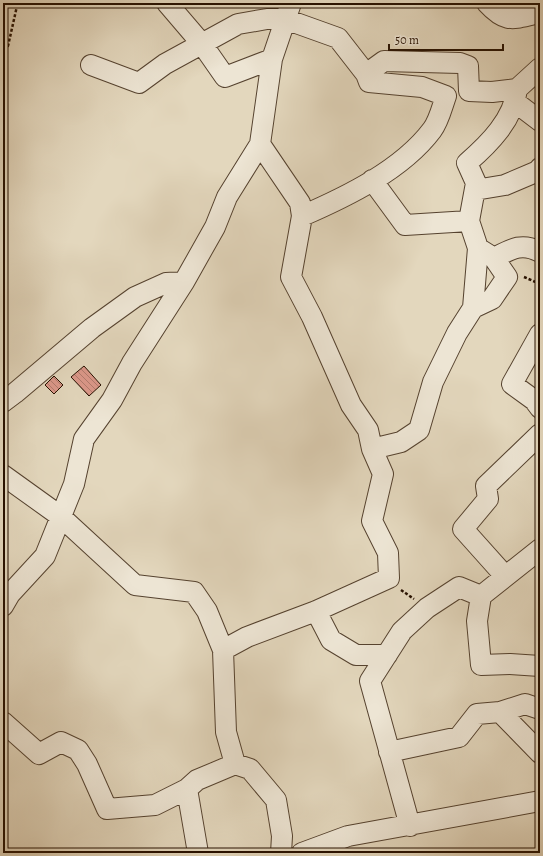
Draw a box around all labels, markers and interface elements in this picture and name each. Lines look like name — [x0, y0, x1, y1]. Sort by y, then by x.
scale bar — [389, 26, 503, 52]
text: 50 m — [395, 32, 419, 48]

